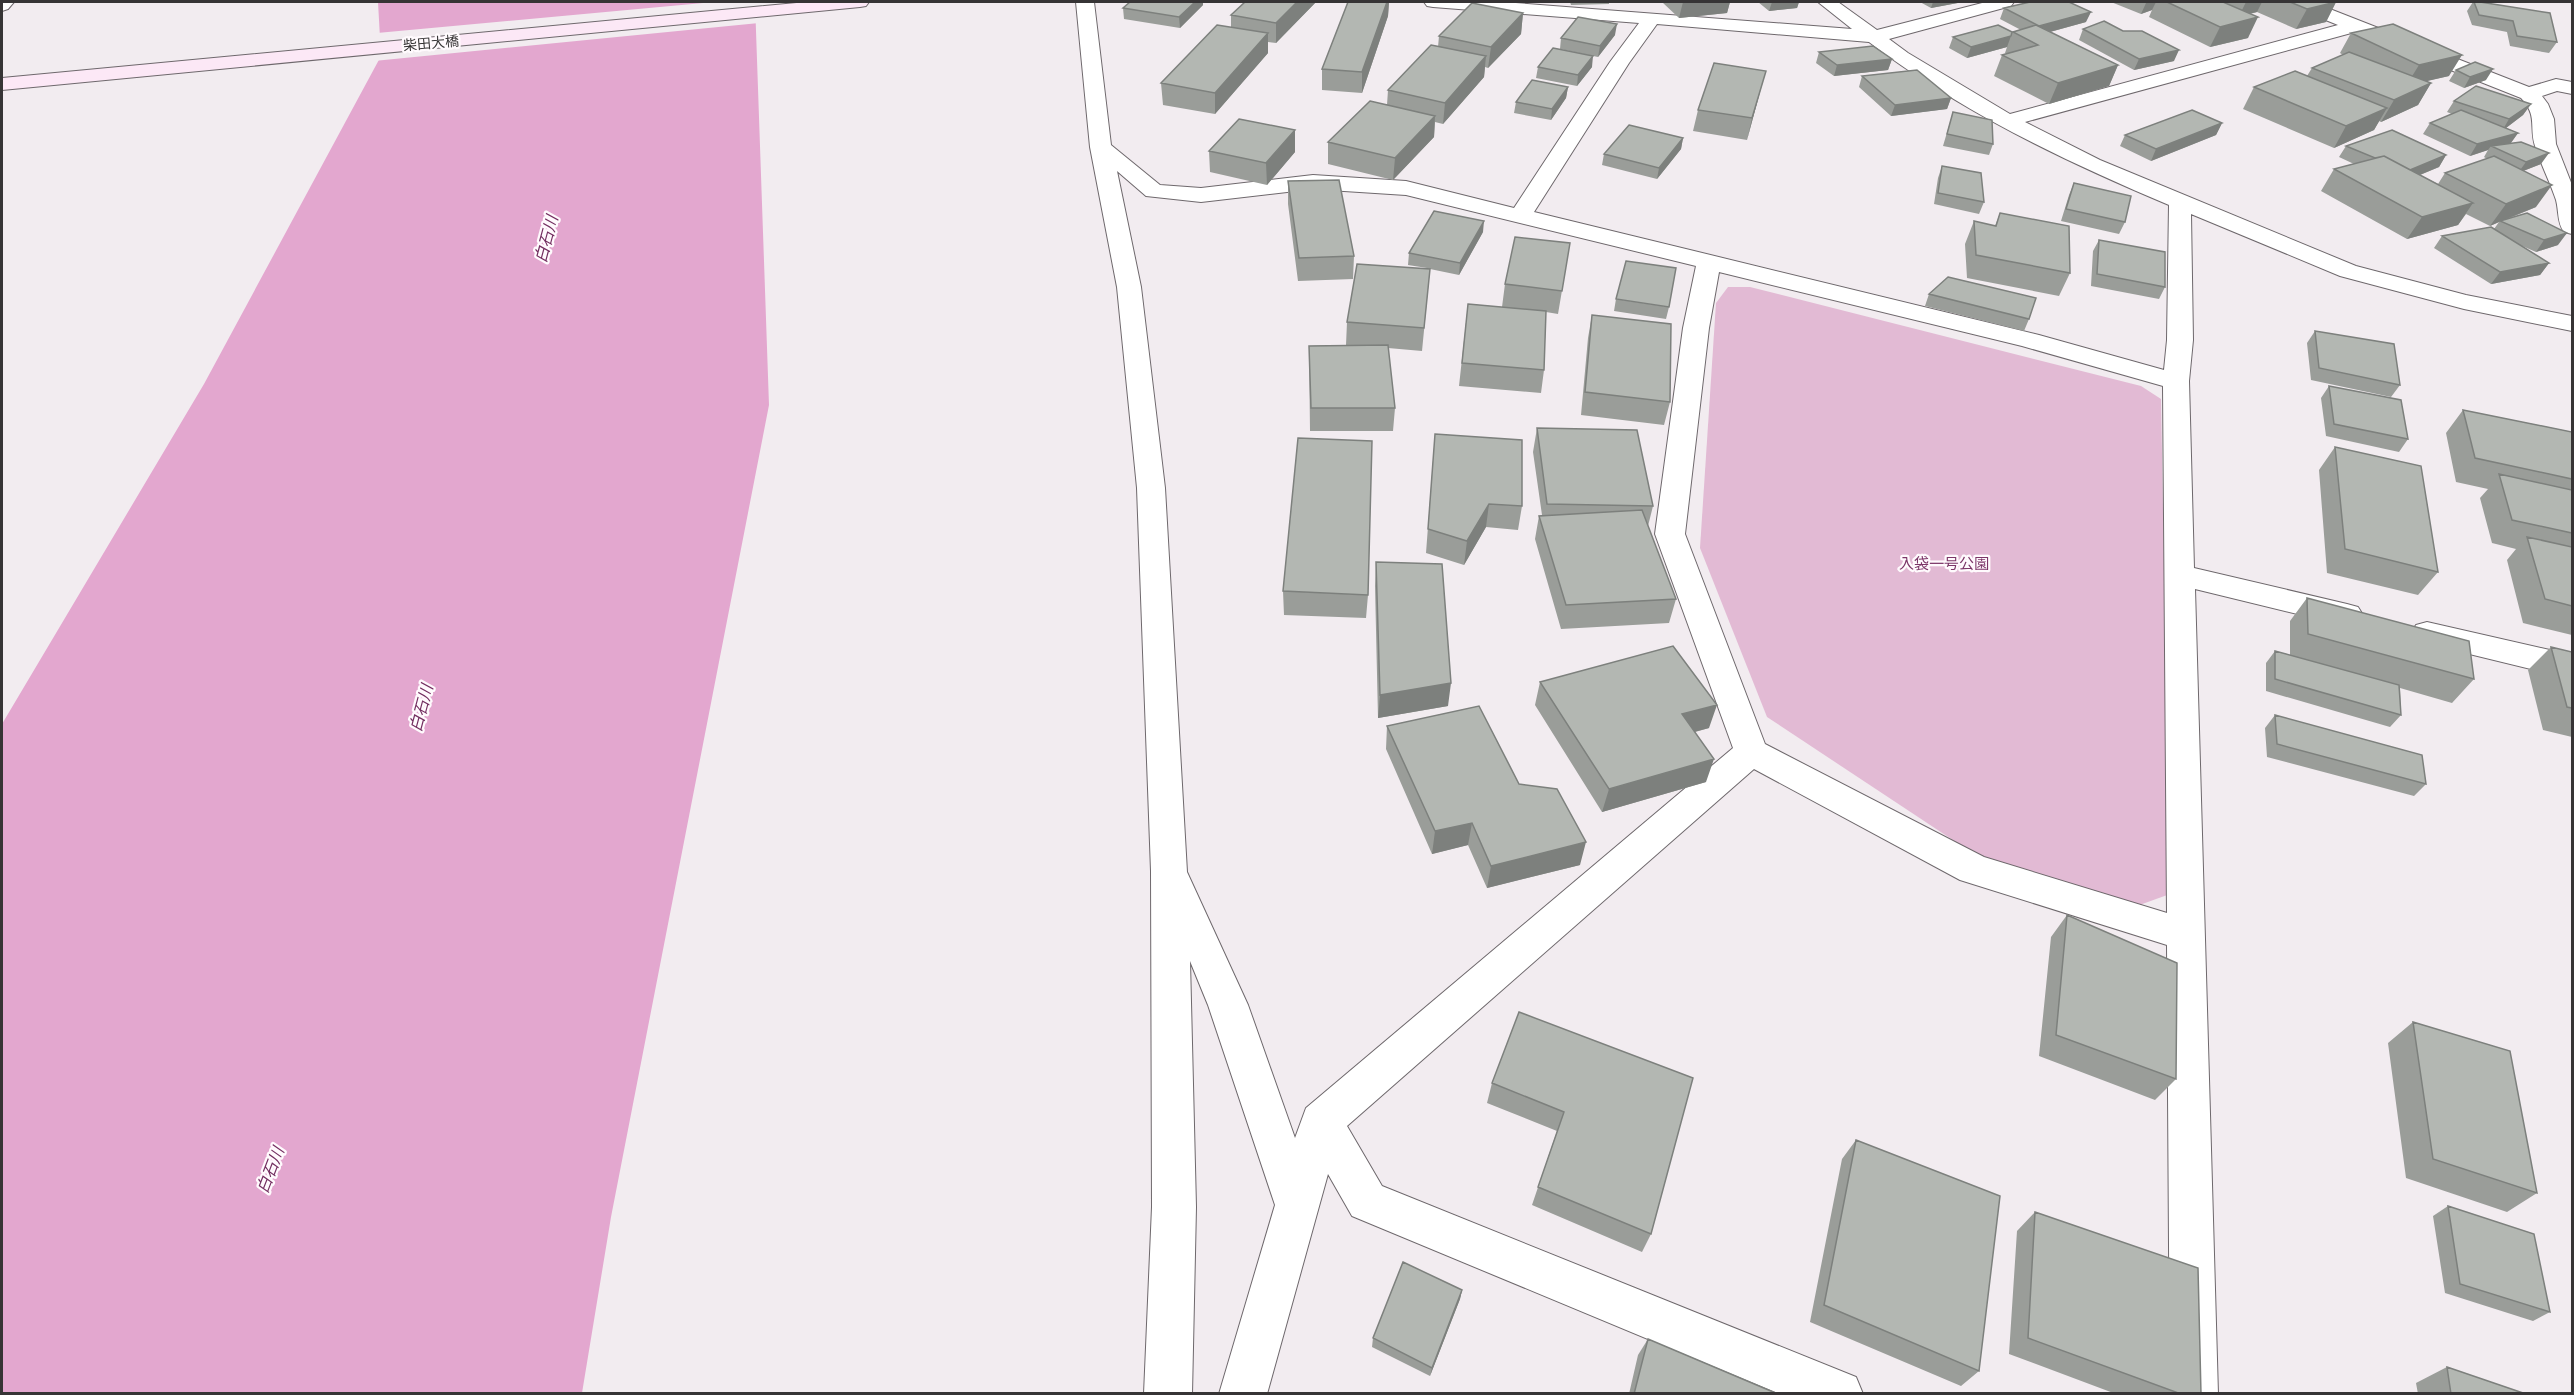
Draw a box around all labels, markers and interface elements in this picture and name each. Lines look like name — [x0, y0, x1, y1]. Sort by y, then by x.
street label: 柴田大橋 — [402, 32, 460, 55]
water label: 白石川 — [530, 211, 564, 265]
park label: 入袋一号公園 — [1899, 554, 1989, 574]
water label: 白石川 — [405, 680, 439, 734]
water label: 白石川 — [252, 1142, 291, 1197]

